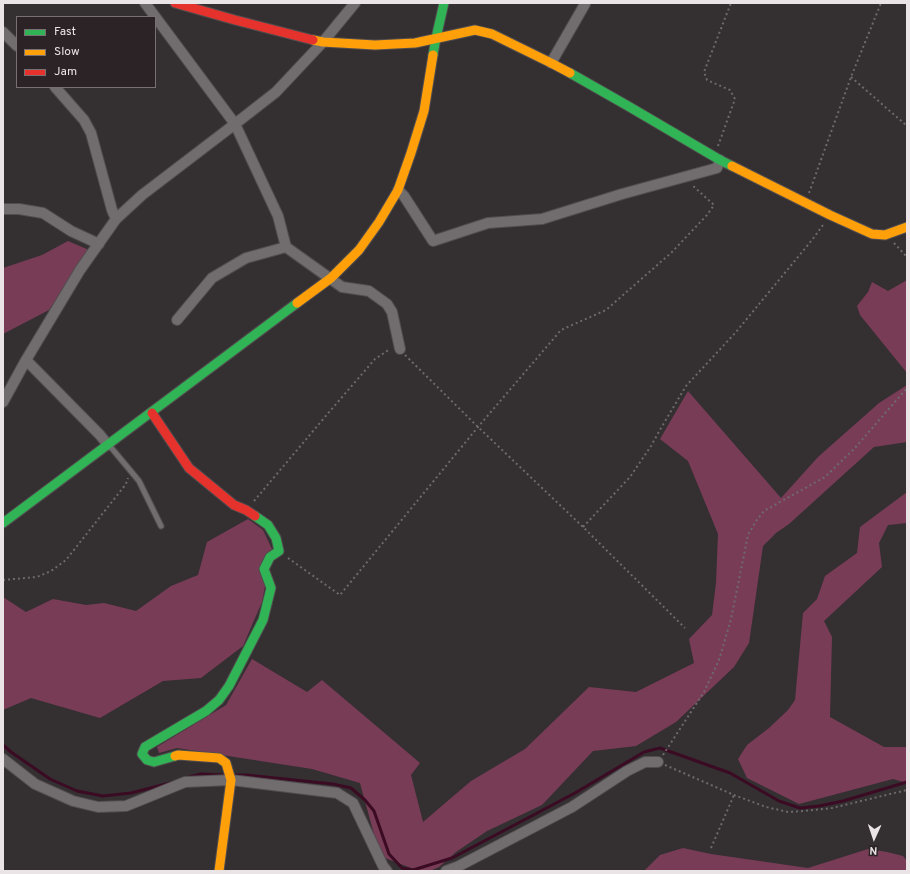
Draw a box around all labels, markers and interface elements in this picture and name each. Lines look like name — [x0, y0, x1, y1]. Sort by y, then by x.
legend — [16, 16, 156, 88]
text: Fast — [54, 24, 76, 40]
text: Slow — [54, 44, 80, 60]
text: Jam — [54, 64, 77, 80]
north arrow — [854, 818, 894, 858]
text: N — [869, 843, 878, 857]

